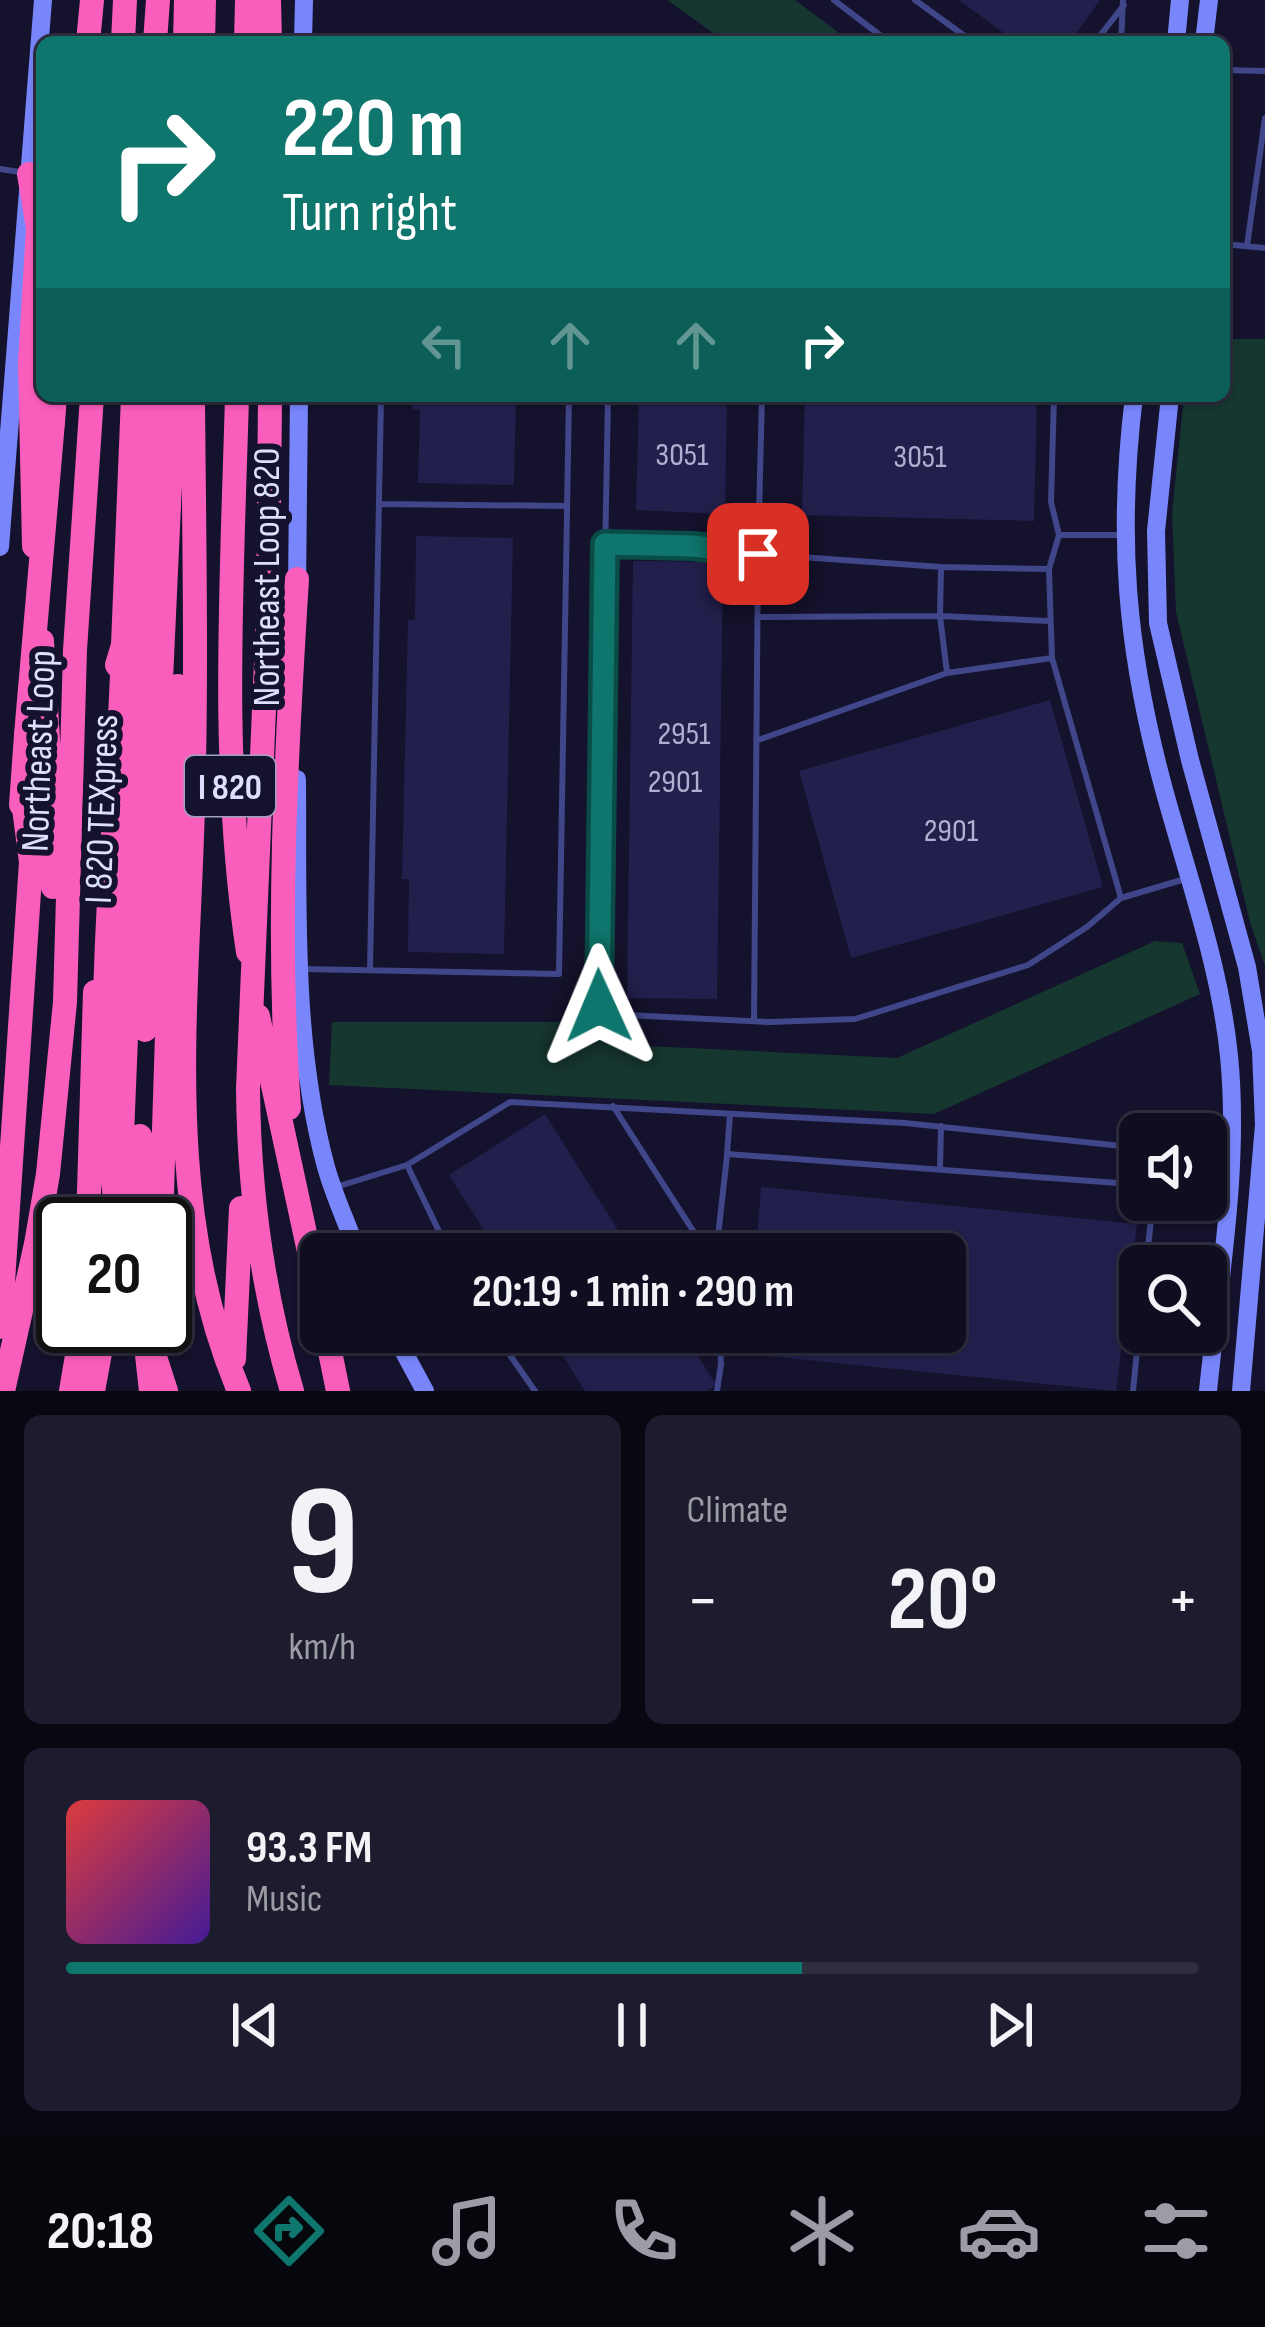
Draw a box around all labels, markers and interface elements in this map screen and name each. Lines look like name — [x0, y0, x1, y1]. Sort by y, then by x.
text: 220 m — [282, 79, 464, 180]
icon: right — [84, 84, 240, 240]
text: Turn right — [282, 181, 457, 246]
icon: left — [411, 312, 477, 378]
icon: ahead — [537, 312, 603, 378]
icon: ahead — [663, 312, 729, 378]
icon: right — [789, 312, 855, 378]
house number: 3051 — [655, 435, 709, 475]
house number: 3051 — [893, 437, 947, 477]
street label: Northeast Loop 820 — [244, 448, 291, 706]
pin — [707, 503, 809, 605]
icon: arrive — [725, 521, 791, 587]
street label: Northeast Loop — [12, 650, 67, 853]
street label: I 820 TEXpress — [76, 713, 129, 905]
house number: 2951 — [658, 714, 711, 754]
road number: I 820 — [185, 756, 275, 816]
house number: 2901 — [648, 762, 703, 802]
house number: 2901 — [924, 811, 979, 851]
position arrow — [536, 943, 662, 1069]
map controls — [1119, 1113, 1227, 1353]
button: sound — [1119, 1113, 1227, 1221]
speed limit sign: 20 — [36, 1197, 192, 1353]
button: search — [1119, 1245, 1227, 1353]
text: 20:19 · 1 min · 290 m — [472, 1265, 794, 1320]
text: 9 — [285, 1452, 359, 1639]
text: Climate — [687, 1487, 788, 1534]
text: 20° — [888, 1547, 998, 1655]
text: − — [687, 1562, 719, 1641]
text: + — [1167, 1562, 1199, 1641]
text: km/h — [289, 1624, 356, 1671]
text: 93.3 FM — [246, 1821, 372, 1876]
text: Music — [246, 1876, 322, 1923]
icon: previous — [222, 1992, 288, 2058]
icon: pause — [599, 1992, 665, 2058]
icon: next — [977, 1992, 1043, 2058]
icon: directions — [247, 2189, 331, 2273]
icon: music — [425, 2189, 509, 2273]
icon: phone — [602, 2189, 686, 2273]
icon: climate — [780, 2189, 864, 2273]
icon: car — [957, 2189, 1041, 2273]
icon: filters — [1134, 2189, 1218, 2273]
text: 20:18 — [47, 2199, 154, 2264]

